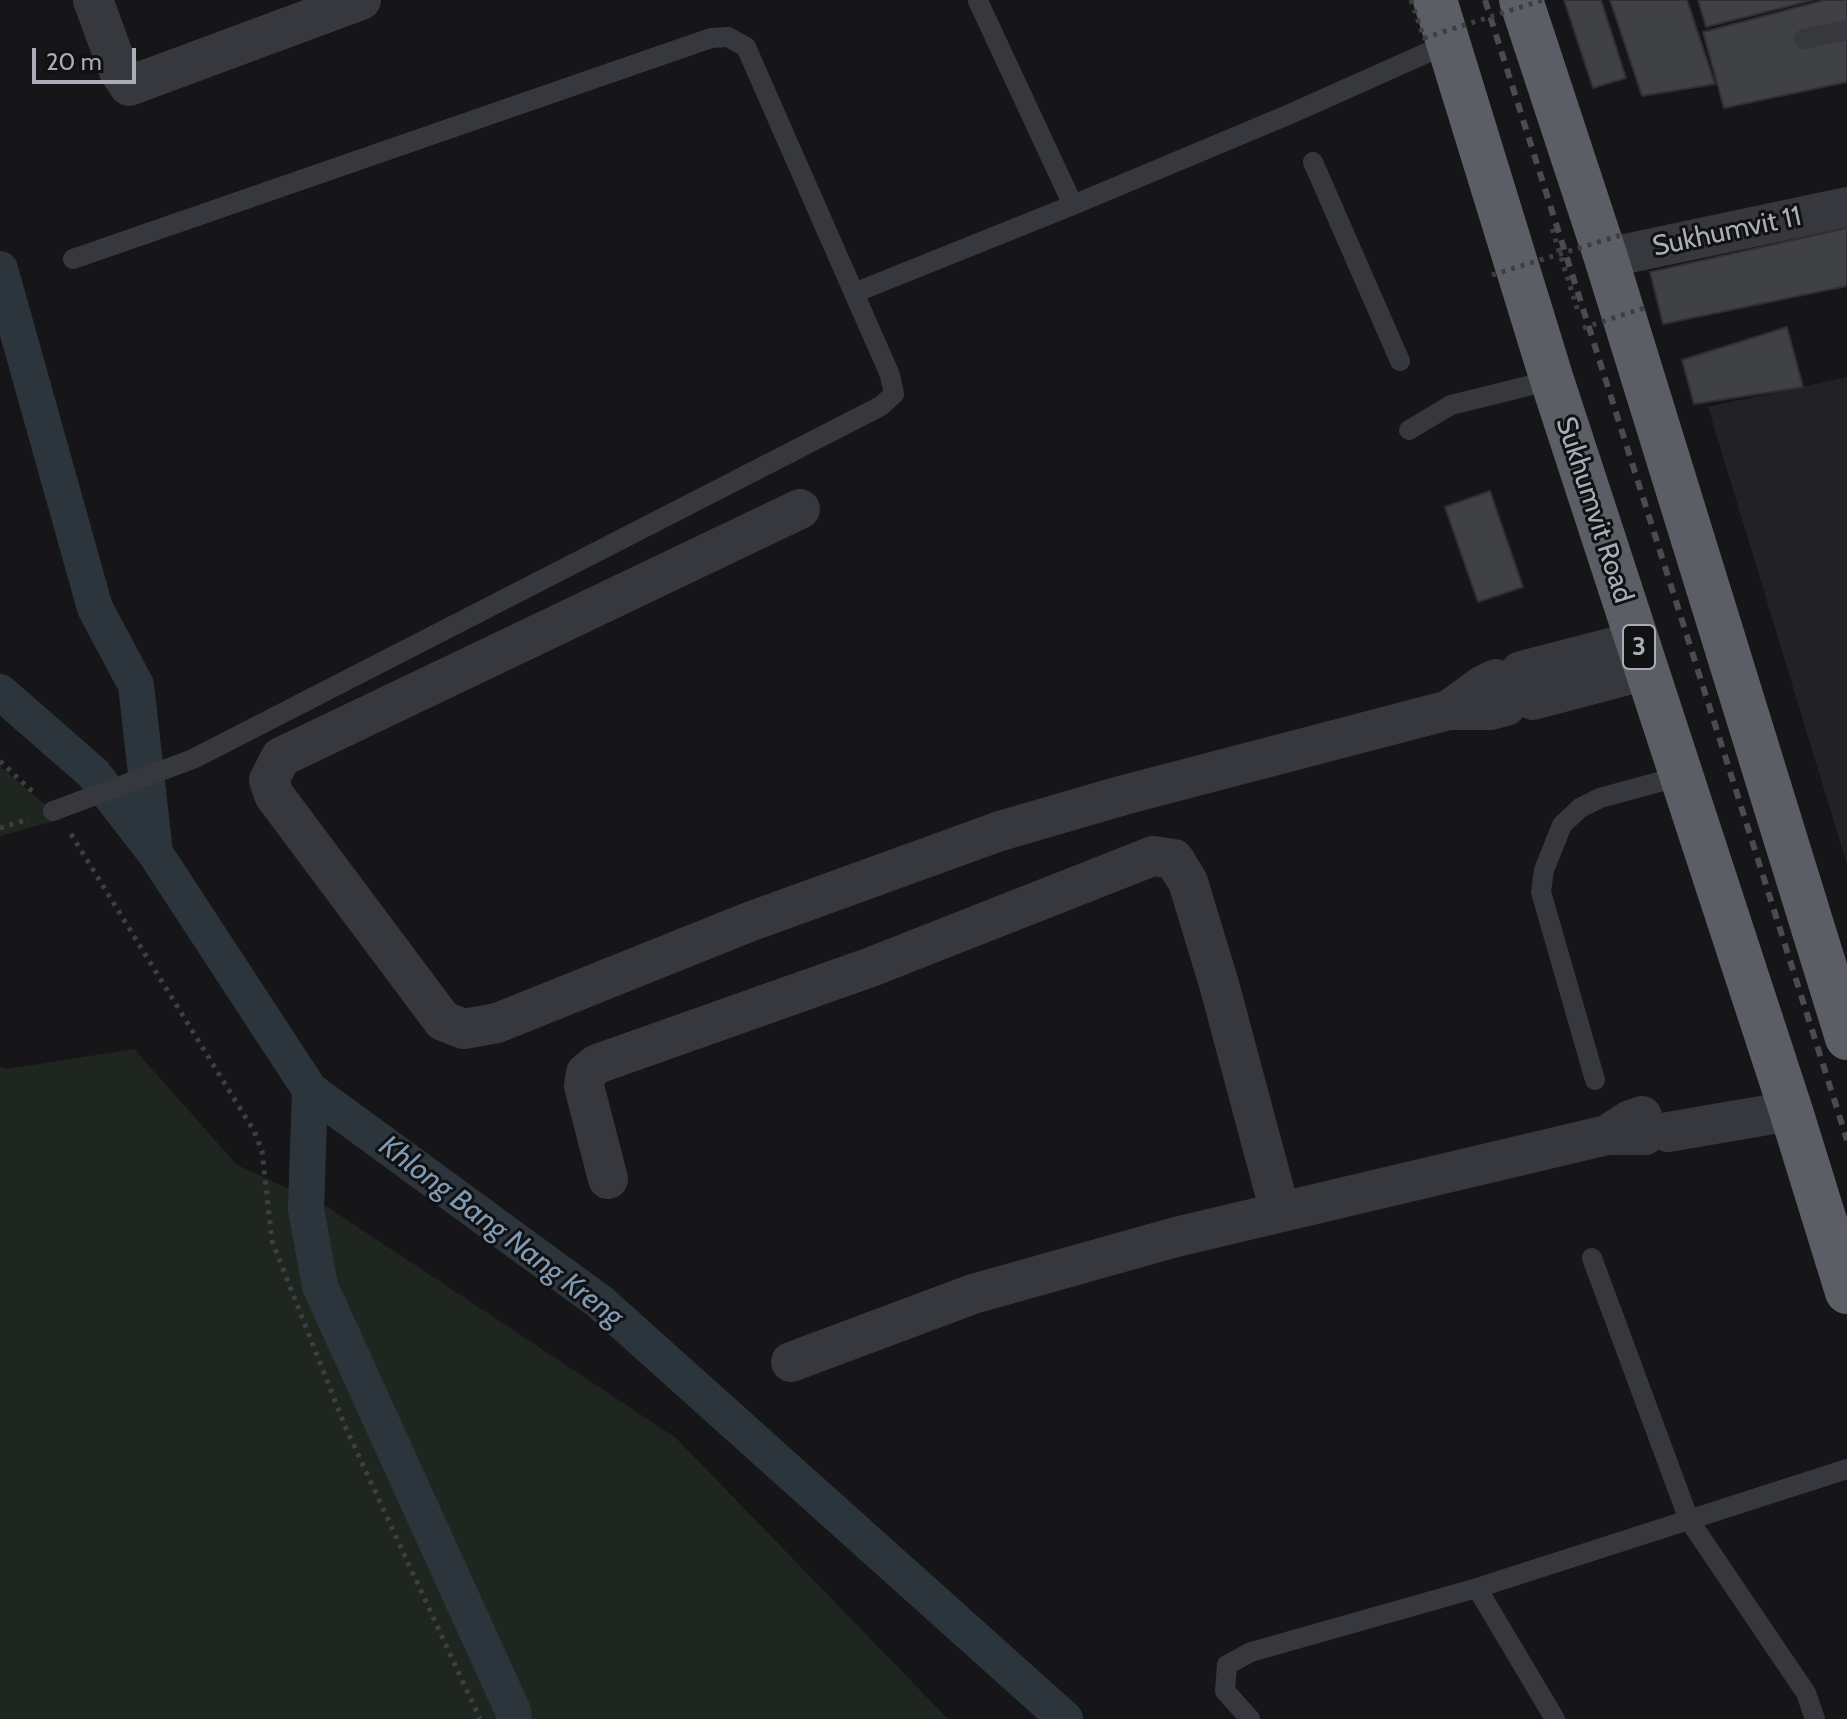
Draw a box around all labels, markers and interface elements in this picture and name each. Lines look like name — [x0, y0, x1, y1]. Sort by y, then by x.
scale bar — [36, 32, 140, 82]
text: 20 m — [46, 47, 102, 76]
street label: Sukhumvit 11 — [1650, 200, 1804, 264]
street label: Sukhumvit Road — [1548, 413, 1640, 607]
road number: 3 — [1623, 625, 1655, 669]
water label: Khlong Bang Nang Kreng — [372, 1128, 630, 1336]

